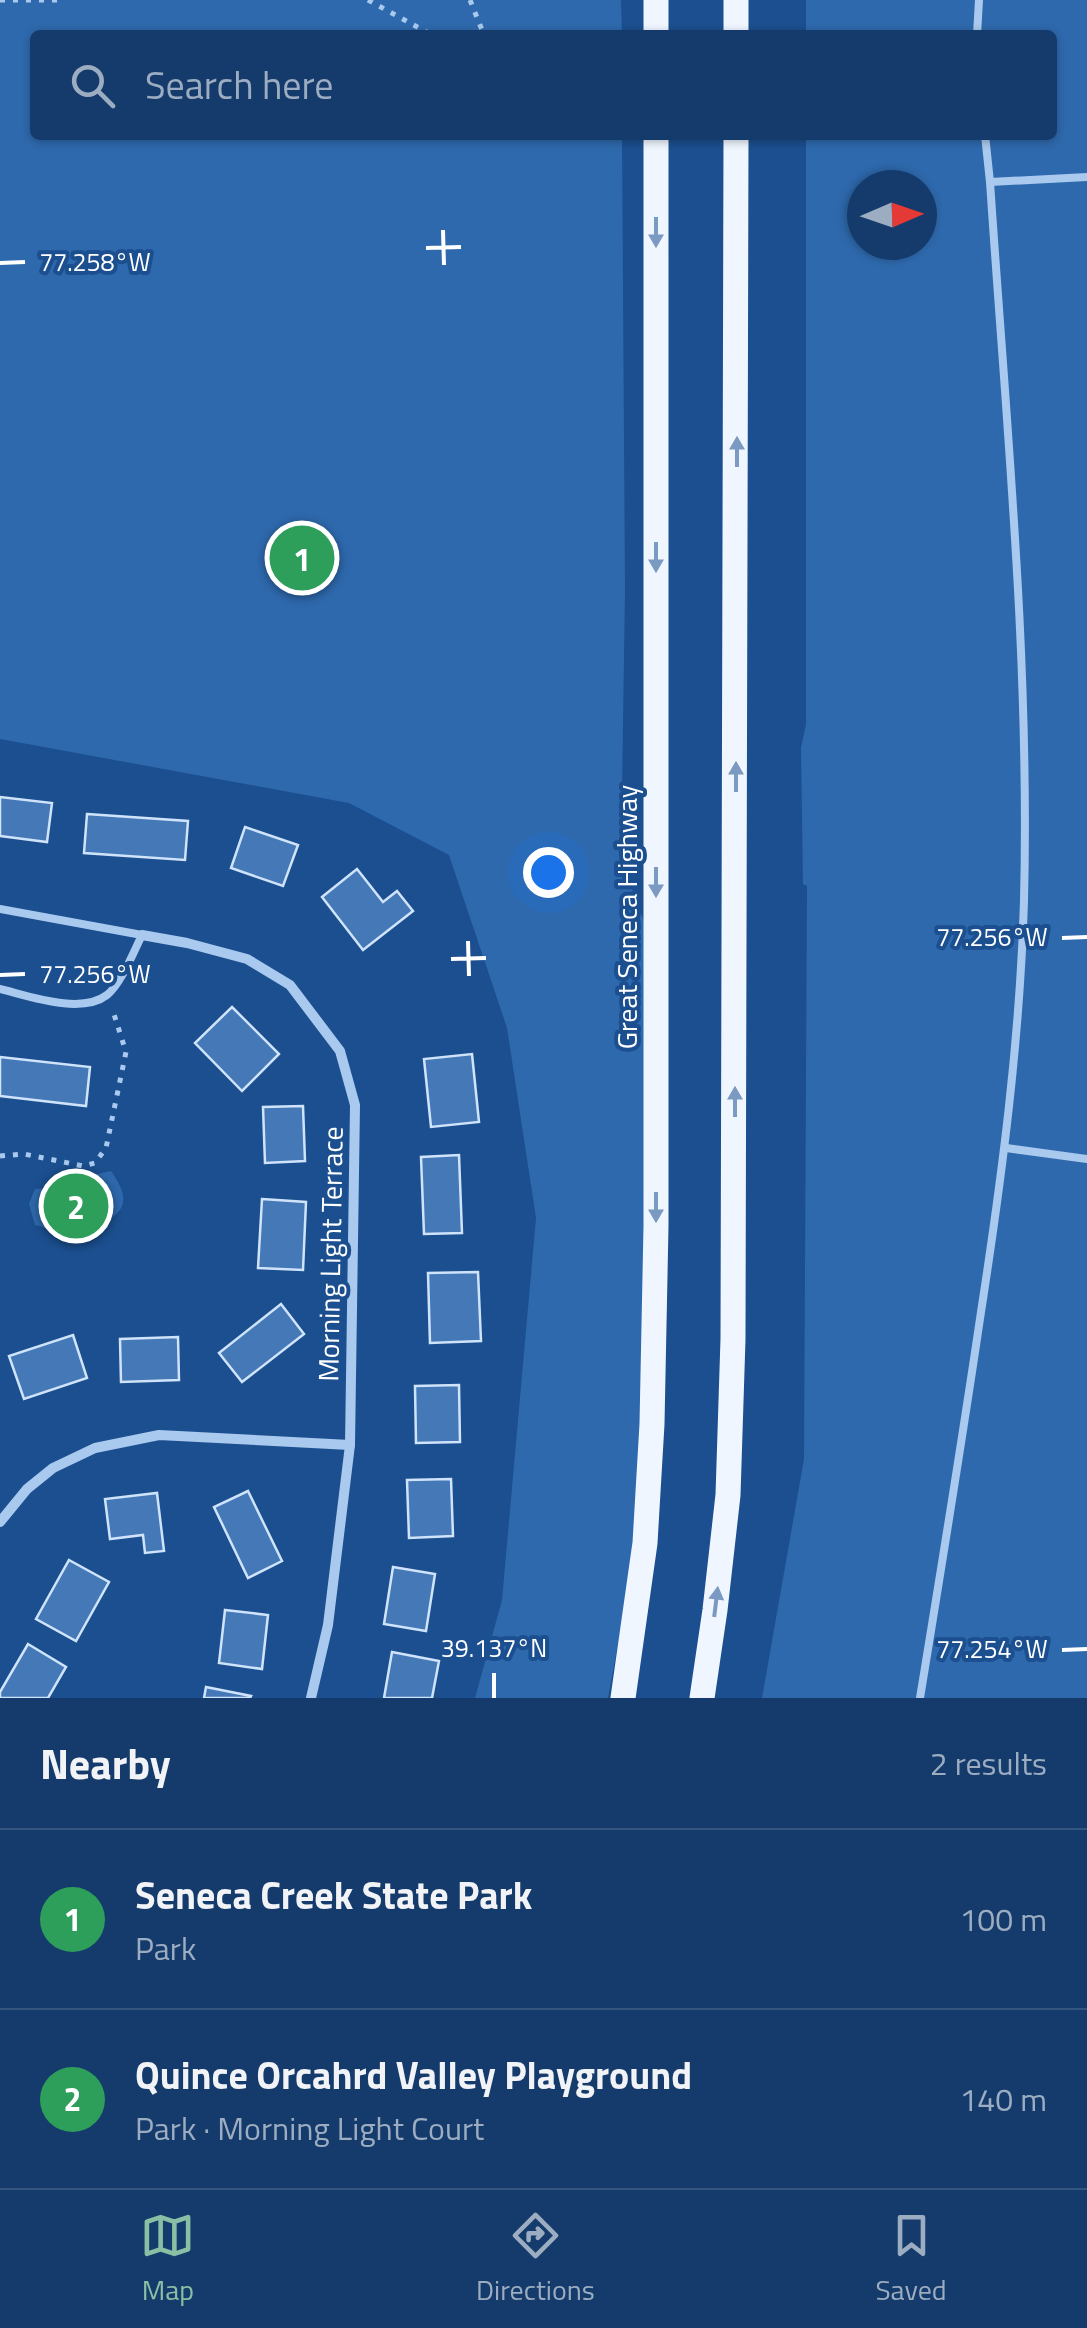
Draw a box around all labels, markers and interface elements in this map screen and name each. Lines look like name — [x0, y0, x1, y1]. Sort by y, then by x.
search box — [30, 30, 1057, 140]
text: Search here — [145, 56, 333, 114]
icon: search — [65, 58, 120, 113]
north arrow — [847, 170, 937, 260]
one-way arrow — [648, 217, 664, 249]
text: 77.258°W — [39, 243, 151, 281]
one-way arrow — [729, 436, 745, 468]
pin: 1 — [270, 520, 334, 596]
one-way arrow — [648, 542, 664, 574]
one-way arrow — [728, 761, 744, 793]
street label: Great Seneca Highway — [605, 785, 648, 1049]
your location — [523, 847, 574, 898]
one-way arrow — [648, 867, 664, 899]
text: 77.256°W — [936, 918, 1048, 956]
text: 77.256°W — [39, 955, 151, 993]
one-way arrow — [727, 1086, 743, 1118]
street label: Morning Light Terrace — [306, 1126, 354, 1382]
pin: 2 — [44, 1168, 108, 1244]
one-way arrow — [648, 1192, 664, 1224]
one-way arrow — [708, 1585, 724, 1617]
text: 39.137°N — [441, 1629, 547, 1667]
text: 77.254°W — [936, 1630, 1048, 1668]
text: Nearby — [40, 1731, 171, 1795]
text: 2 results — [930, 1739, 1047, 1787]
text: Seneca Creek State Park — [135, 1866, 532, 1924]
text: 1 — [64, 1895, 81, 1943]
text: 100 m — [959, 1895, 1047, 1943]
text: Park — [135, 1924, 196, 1972]
text: Quince Orcahrd Valley Playground — [135, 2046, 692, 2104]
text: 2 — [64, 2075, 81, 2123]
text: 140 m — [959, 2075, 1047, 2123]
text: Park · Morning Light Court — [135, 2104, 484, 2152]
tab: Map — [140, 2208, 195, 2311]
tab: Directions — [476, 2208, 595, 2311]
tab: Saved — [875, 2208, 947, 2311]

